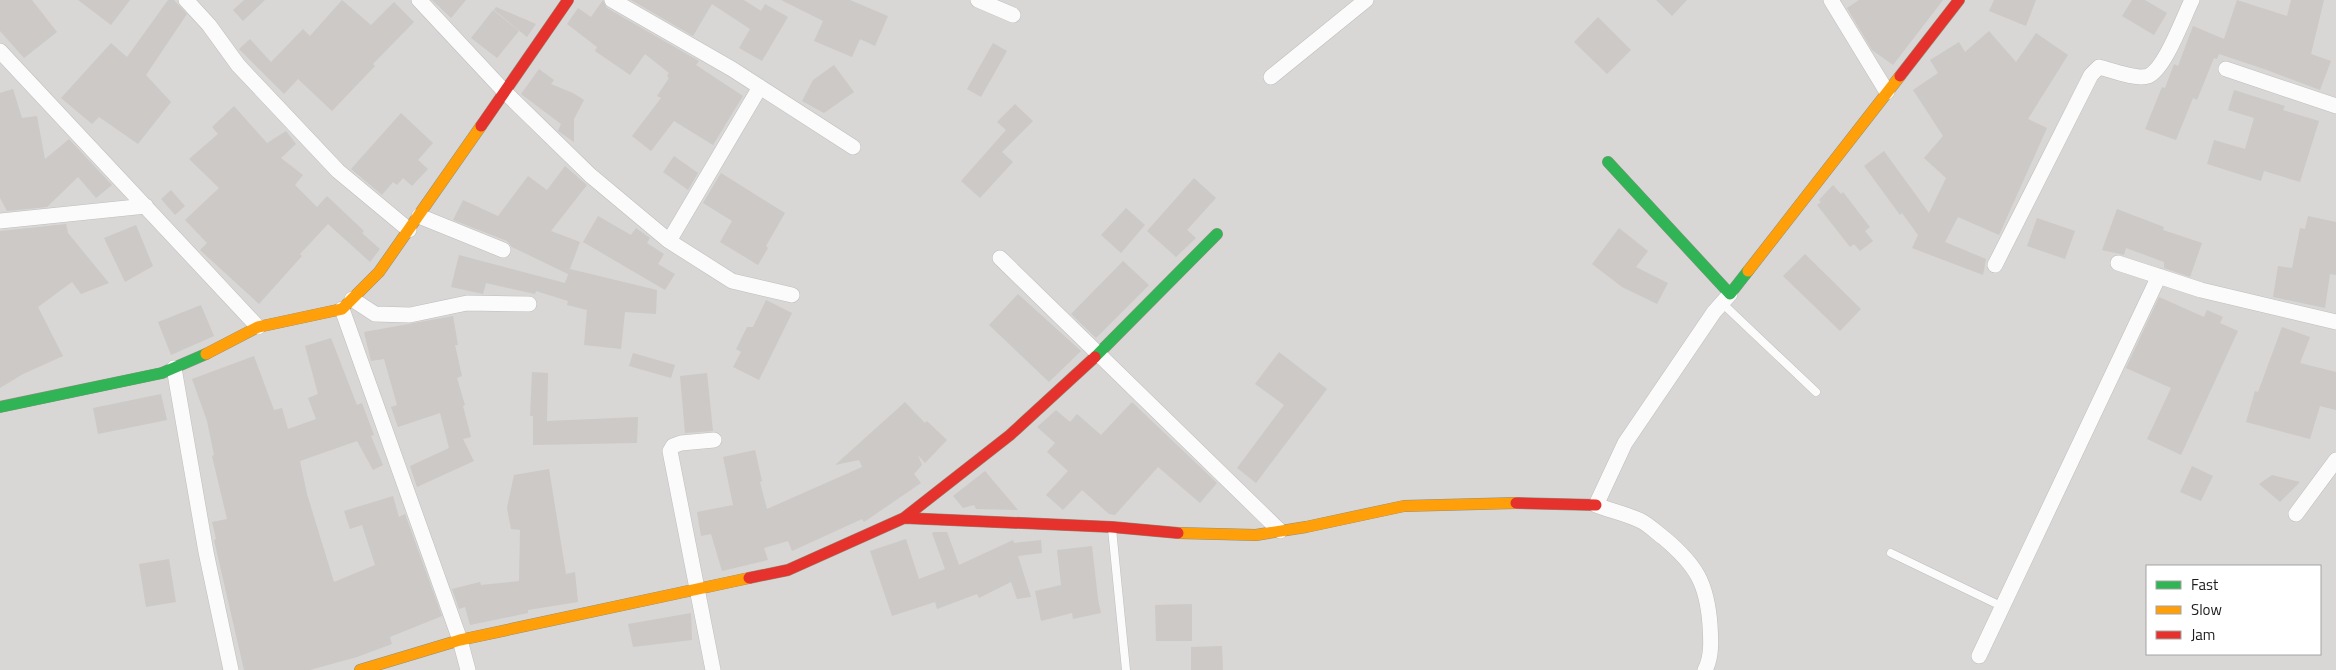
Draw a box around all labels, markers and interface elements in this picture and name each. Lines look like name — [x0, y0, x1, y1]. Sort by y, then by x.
legend — [2146, 565, 2321, 655]
text: Fast — [2191, 573, 2219, 596]
text: Slow — [2191, 598, 2222, 621]
text: Jam — [2191, 623, 2215, 646]

